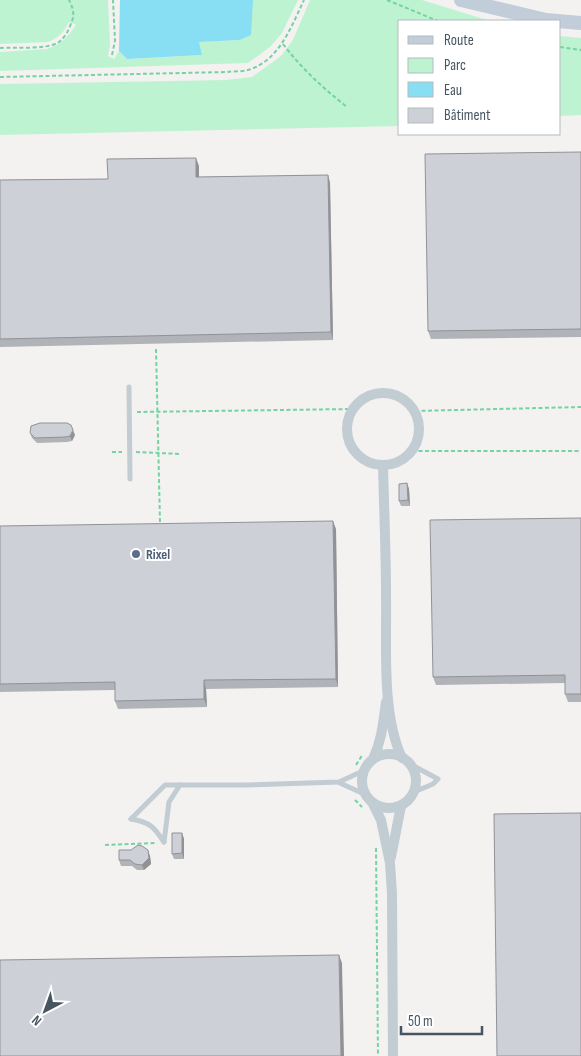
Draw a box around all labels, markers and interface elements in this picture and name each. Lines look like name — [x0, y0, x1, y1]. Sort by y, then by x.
legend — [398, 20, 561, 135]
text: Route — [444, 31, 474, 50]
text: Parc — [444, 56, 466, 75]
text: Eau — [444, 81, 462, 100]
text: Bâtiment — [444, 106, 491, 125]
place label: Rixel — [146, 546, 170, 563]
marker: Rixel — [130, 548, 142, 560]
north arrow — [20, 986, 70, 1036]
scale bar — [401, 1004, 482, 1036]
text: N — [28, 1012, 45, 1029]
text: 50 m — [408, 1012, 433, 1031]

